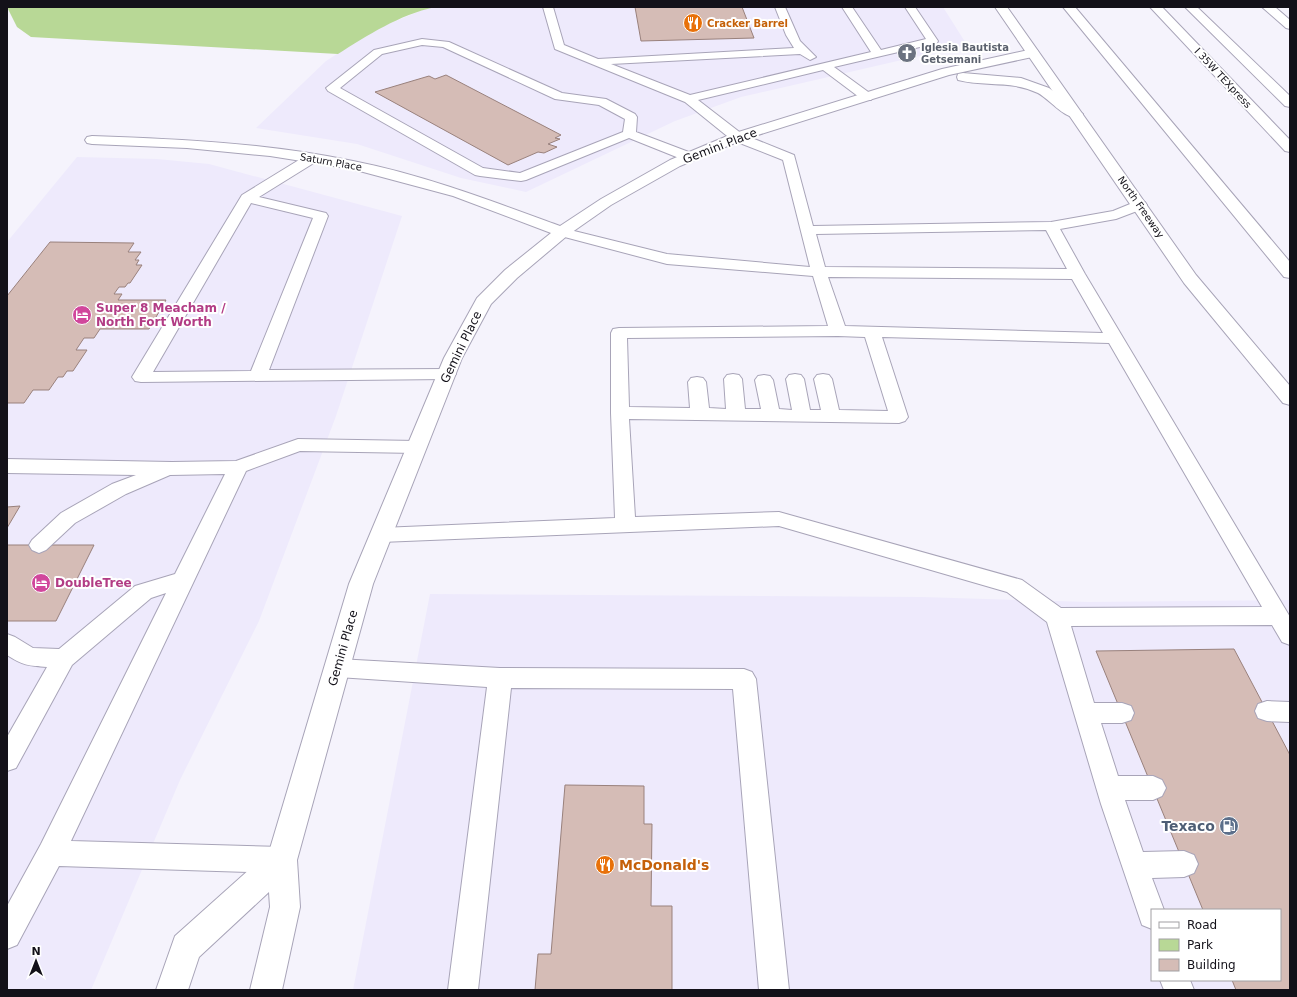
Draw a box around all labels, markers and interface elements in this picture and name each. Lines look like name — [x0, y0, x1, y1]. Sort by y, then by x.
restaurant icon: Cracker Barrel — [682, 12, 704, 34]
place label: Cracker Barrel — [707, 18, 788, 29]
church icon: Iglesia Bautista Getsemani — [896, 42, 918, 64]
place label: Iglesia Bautista Getsemani — [921, 42, 1009, 65]
street label: I 35W TEXpress — [1192, 46, 1254, 110]
street label: Gemini Place — [681, 125, 759, 167]
street label: Saturn Place — [299, 151, 363, 173]
street label: North Freeway — [1116, 174, 1166, 240]
place label: Super 8 Meacham / North Fort Worth — [96, 301, 226, 329]
hotel icon: Super 8 Meacham / North Fort Worth — [71, 304, 93, 326]
street label: Gemini Place — [438, 309, 484, 385]
hotel icon: DoubleTree — [30, 572, 52, 594]
place label: DoubleTree — [55, 576, 132, 590]
street label: Gemini Place — [325, 608, 361, 688]
fuel station icon: Texaco — [1218, 815, 1240, 837]
place label: Texaco — [1161, 818, 1215, 834]
restaurant icon: McDonald's — [594, 854, 616, 876]
place label: McDonald's — [619, 857, 709, 873]
legend — [1151, 909, 1281, 981]
text: Road — [1187, 918, 1217, 932]
text: Park — [1187, 938, 1213, 952]
north arrow — [16, 941, 56, 981]
text: N — [31, 945, 41, 958]
text: Building — [1187, 958, 1236, 972]

